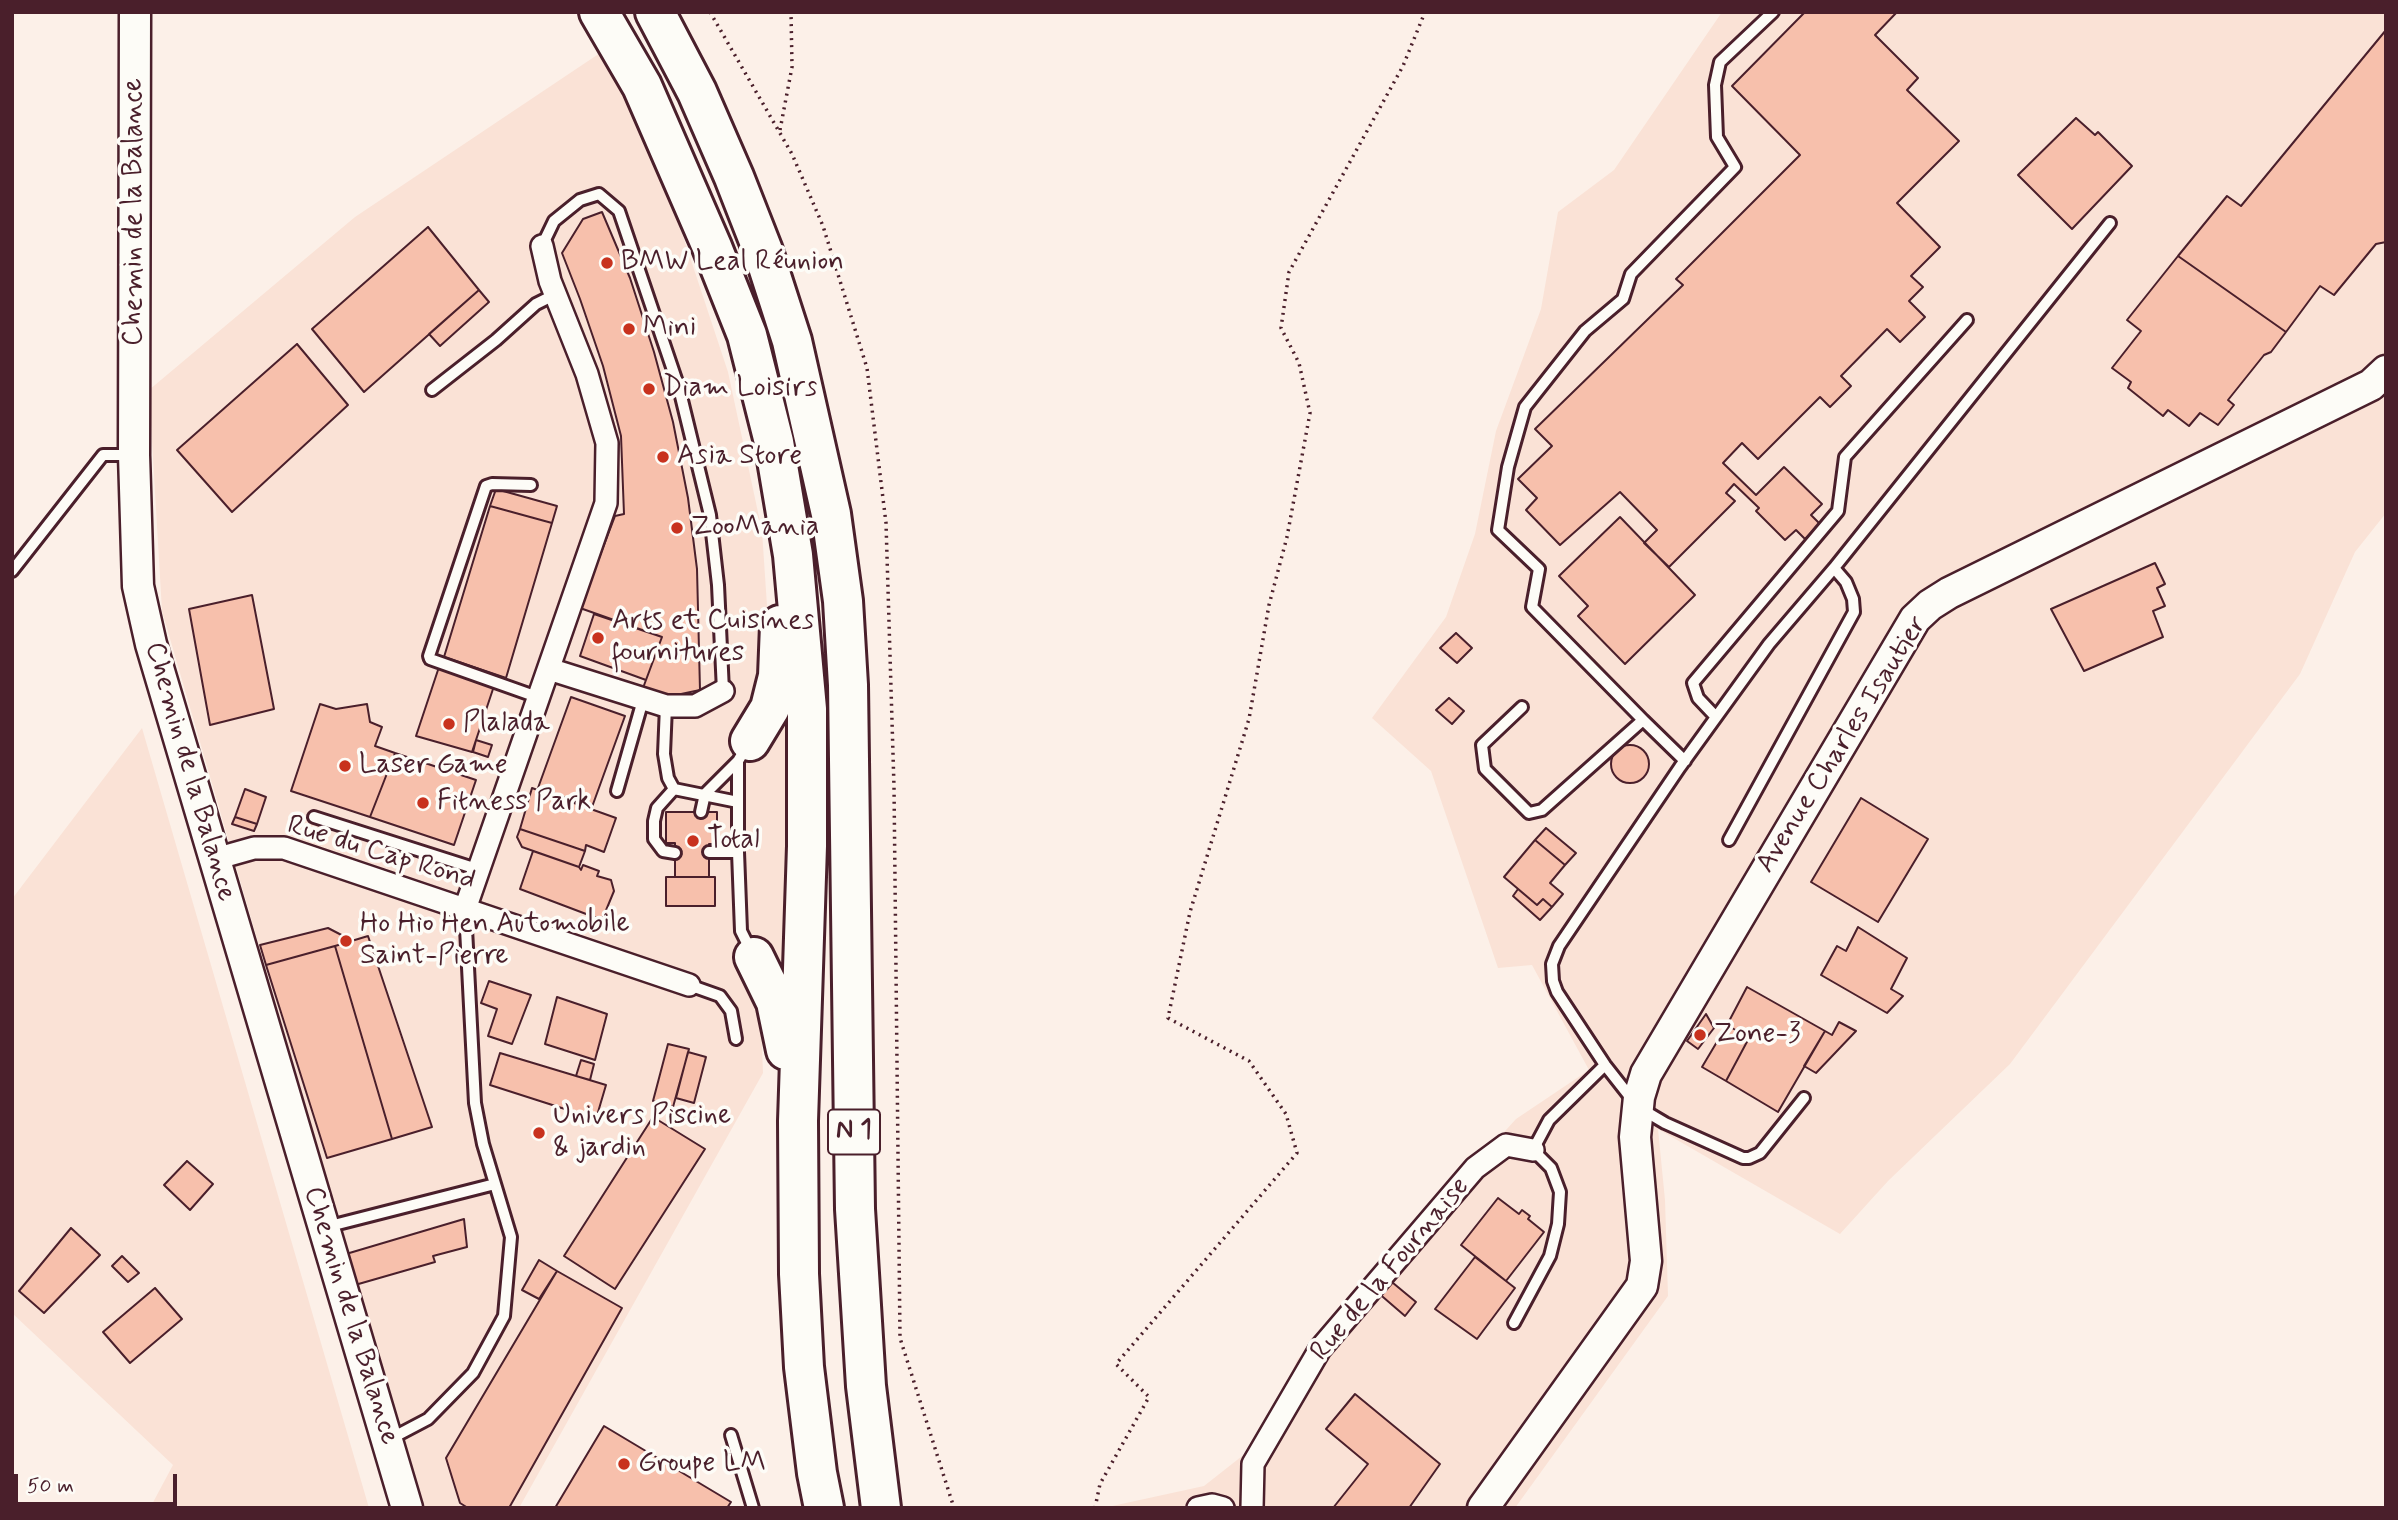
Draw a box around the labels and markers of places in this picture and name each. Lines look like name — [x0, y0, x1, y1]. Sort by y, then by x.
place label: BMW Leal Réunion — [621, 246, 844, 280]
marker: BMW Leal Réunion — [599, 255, 615, 271]
place label: Mini — [643, 312, 696, 346]
marker: Mini — [621, 321, 637, 337]
place label: Diam Loisirs — [663, 372, 817, 406]
marker: Diam Loisirs — [641, 381, 657, 397]
place label: Asia Store — [677, 440, 802, 474]
marker: Asia Store — [655, 449, 671, 465]
place label: ZooMania — [691, 511, 819, 545]
marker: ZooMania — [669, 520, 685, 536]
place label: Arts et Cuisines fournitures — [612, 605, 814, 671]
marker: Arts et Cuisines fournitures — [590, 630, 606, 646]
place label: Plalada — [463, 707, 550, 741]
marker: Plalada — [441, 716, 457, 732]
place label: Laser Game — [359, 749, 508, 783]
marker: Laser Game — [337, 758, 353, 774]
place label: Fitness Park — [437, 786, 591, 820]
marker: Fitness Park — [415, 795, 431, 811]
place label: Total — [707, 824, 760, 858]
marker: Total — [685, 833, 701, 849]
place label: Ho Hio Hen Automobile Saint-Pierre — [360, 908, 630, 974]
marker: Ho Hio Hen Automobile Saint-Pierre — [338, 933, 354, 949]
place label: Zone-3 — [1714, 1018, 1801, 1052]
marker: Zone-3 — [1692, 1027, 1708, 1043]
place label: Univers Piscine & jardin — [553, 1100, 731, 1166]
marker: Univers Piscine & jardin — [531, 1125, 547, 1141]
place label: Groupe LM — [638, 1447, 766, 1481]
marker: Groupe LM — [616, 1456, 632, 1472]

